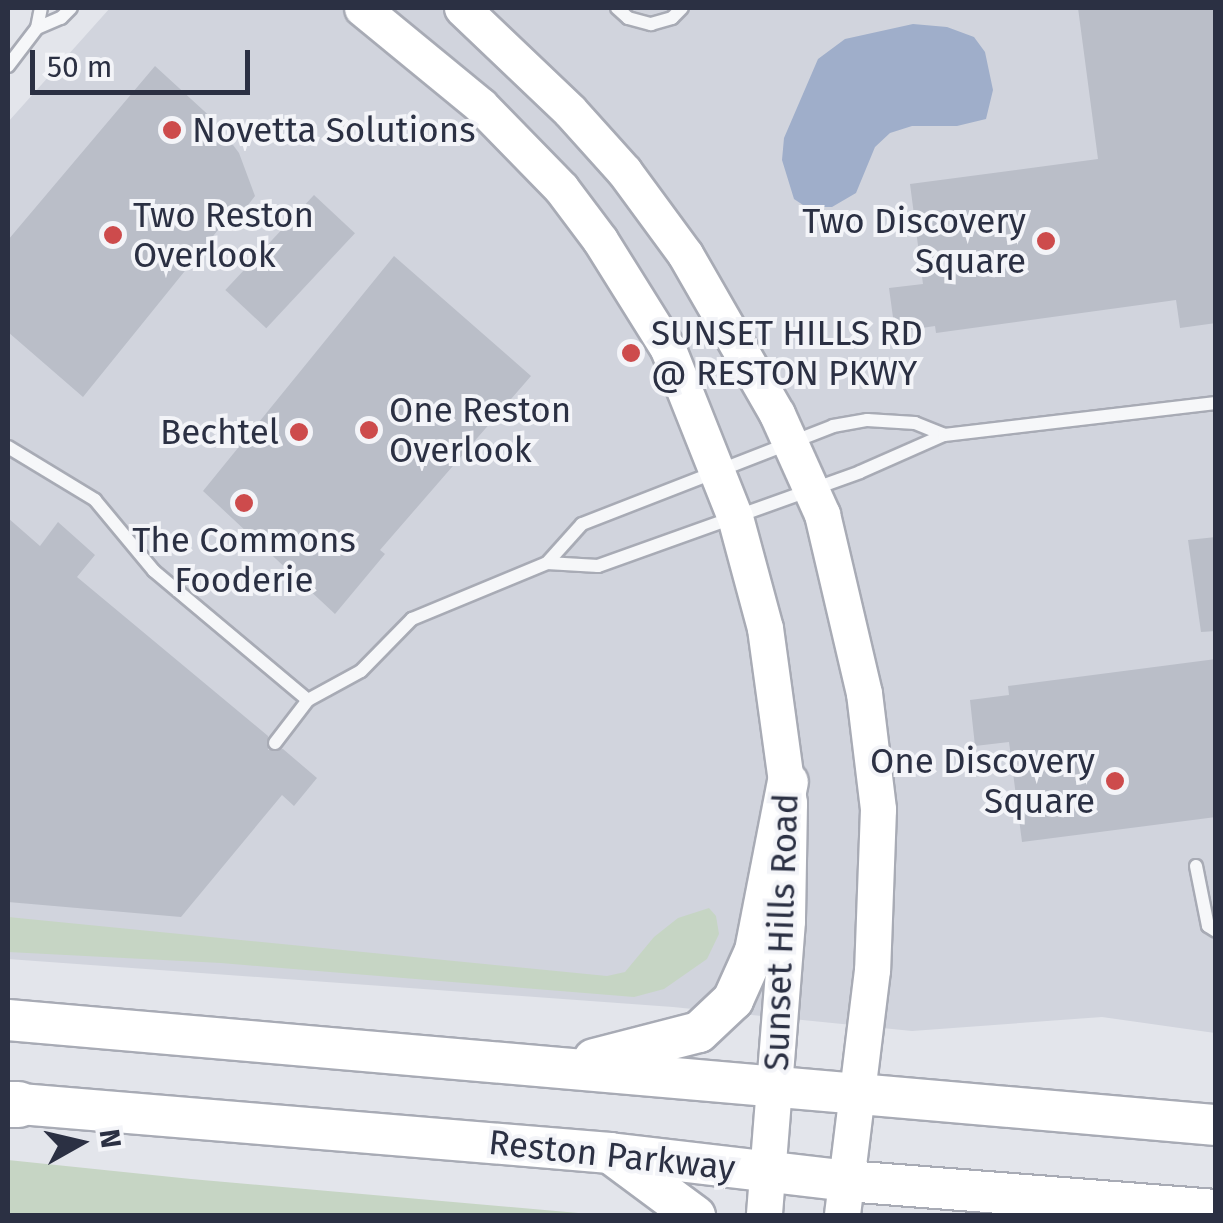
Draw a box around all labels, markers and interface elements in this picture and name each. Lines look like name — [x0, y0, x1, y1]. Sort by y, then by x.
scale bar — [35, 30, 255, 92]
text: 50 m — [47, 49, 112, 85]
place label: Novetta Solutions — [192, 109, 476, 151]
marker: Novetta Solutions — [161, 119, 183, 141]
place label: Two Reston Overlook — [133, 194, 314, 276]
place label: Two Discovery Square — [802, 200, 1026, 282]
marker: Two Reston Overlook — [102, 224, 124, 246]
marker: Two Discovery Square — [1035, 230, 1057, 252]
place label: SUNSET HILLS RD @ RESTON PKWY — [651, 312, 923, 394]
marker: SUNSET HILLS RD @ RESTON PKWY — [620, 342, 642, 364]
place label: One Reston Overlook — [389, 389, 571, 471]
place label: Bechtel — [160, 411, 279, 453]
marker: One Reston Overlook — [358, 419, 380, 441]
marker: Bechtel — [288, 421, 310, 443]
marker: The Commons Fooderie — [233, 492, 255, 514]
place label: The Commons Fooderie — [132, 519, 356, 601]
place label: One Discovery Square — [870, 740, 1095, 822]
marker: One Discovery Square — [1104, 770, 1126, 792]
street label: Sunset Hills Road — [755, 792, 807, 1072]
north arrow — [30, 1093, 130, 1193]
street label: Reston Parkway — [487, 1121, 737, 1189]
text: N — [93, 1127, 128, 1150]

